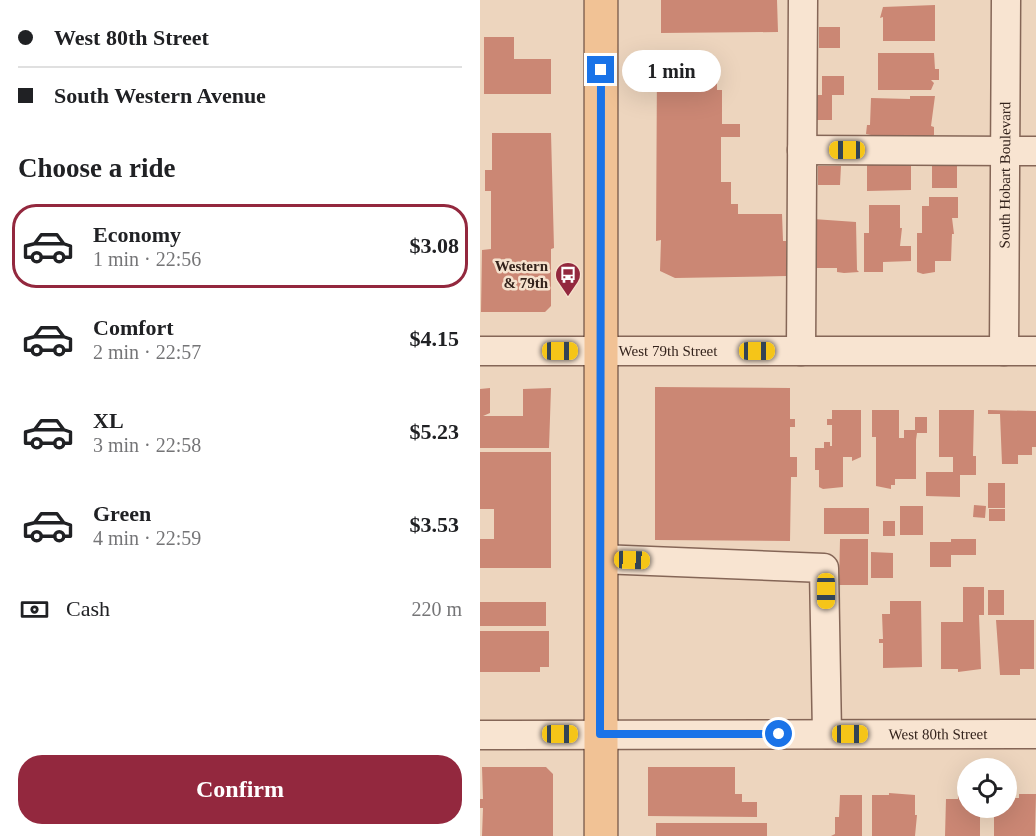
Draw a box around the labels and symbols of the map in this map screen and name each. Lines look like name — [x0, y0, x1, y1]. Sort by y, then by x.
callout: 1 min — [622, 49, 721, 91]
route end — [587, 56, 614, 83]
street label: South Hobart Boulevard — [997, 101, 1013, 248]
car — [829, 141, 865, 159]
place label: Western & 79th — [495, 258, 549, 291]
bus stop icon: Western & 79th — [553, 260, 583, 298]
car — [542, 342, 578, 360]
car — [739, 342, 775, 360]
street label: West 79th Street — [619, 343, 718, 359]
car — [614, 550, 650, 570]
car — [817, 573, 835, 609]
route start — [765, 720, 792, 747]
car — [542, 725, 578, 743]
car — [832, 725, 868, 743]
street label: West 80th Street — [889, 726, 988, 742]

